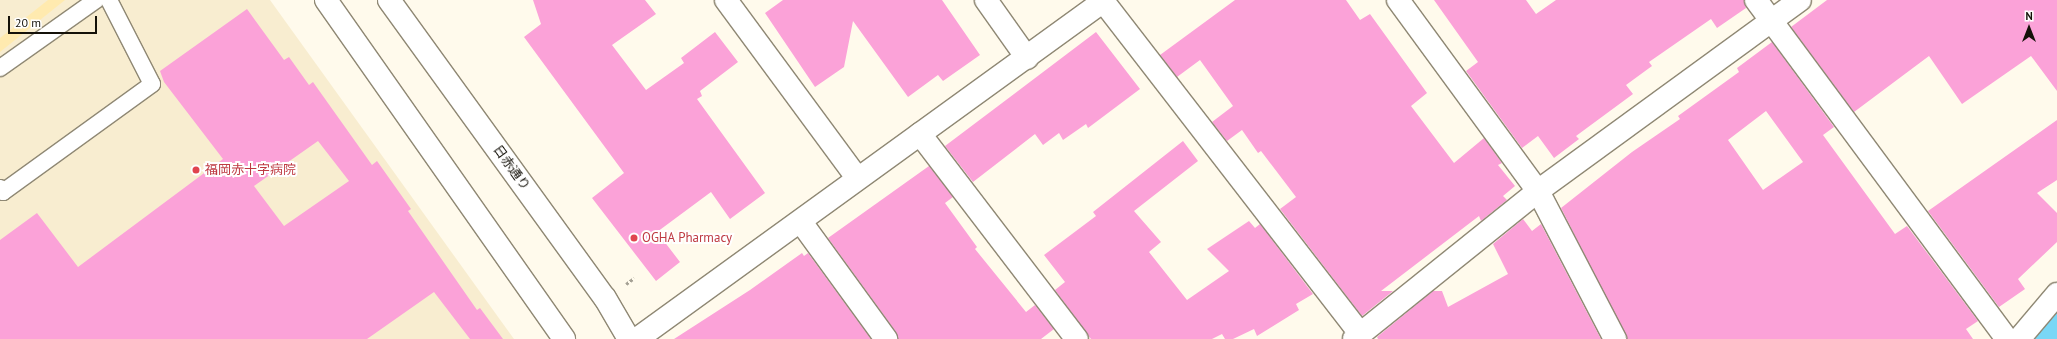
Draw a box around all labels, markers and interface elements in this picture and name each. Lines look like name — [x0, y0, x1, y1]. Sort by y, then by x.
scale bar — [10, 8, 99, 34]
north arrow — [2009, 8, 2049, 48]
text: N — [2025, 9, 2033, 23]
text: 20 m — [15, 15, 41, 30]
street label: 日赤通り — [489, 142, 533, 194]
place label: 福岡赤十字病院 — [205, 162, 296, 178]
marker: 福岡赤十字病院 — [190, 164, 202, 176]
place label: OGHA Pharmacy — [642, 230, 733, 246]
marker: OGHA Pharmacy — [629, 233, 639, 243]

